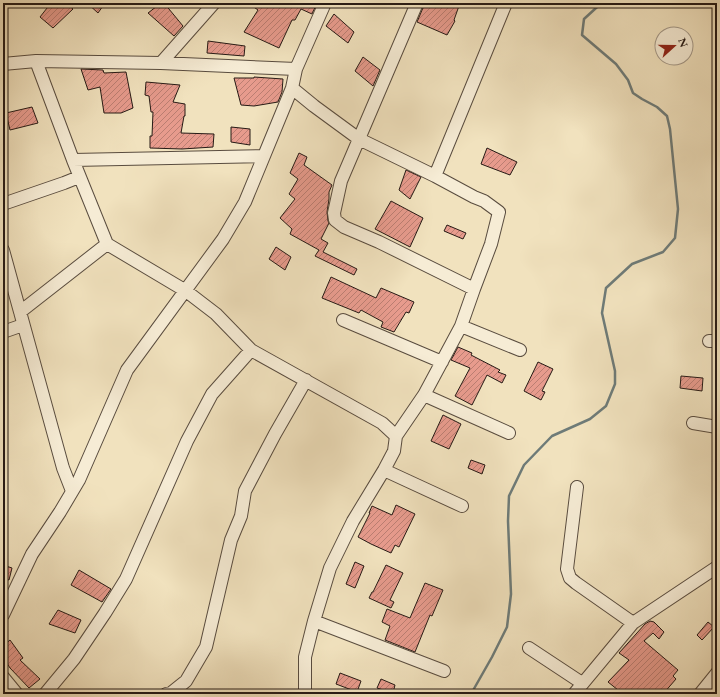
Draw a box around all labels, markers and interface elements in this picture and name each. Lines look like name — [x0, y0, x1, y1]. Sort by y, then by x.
north arrow — [654, 26, 694, 66]
text: N — [675, 36, 692, 49]

